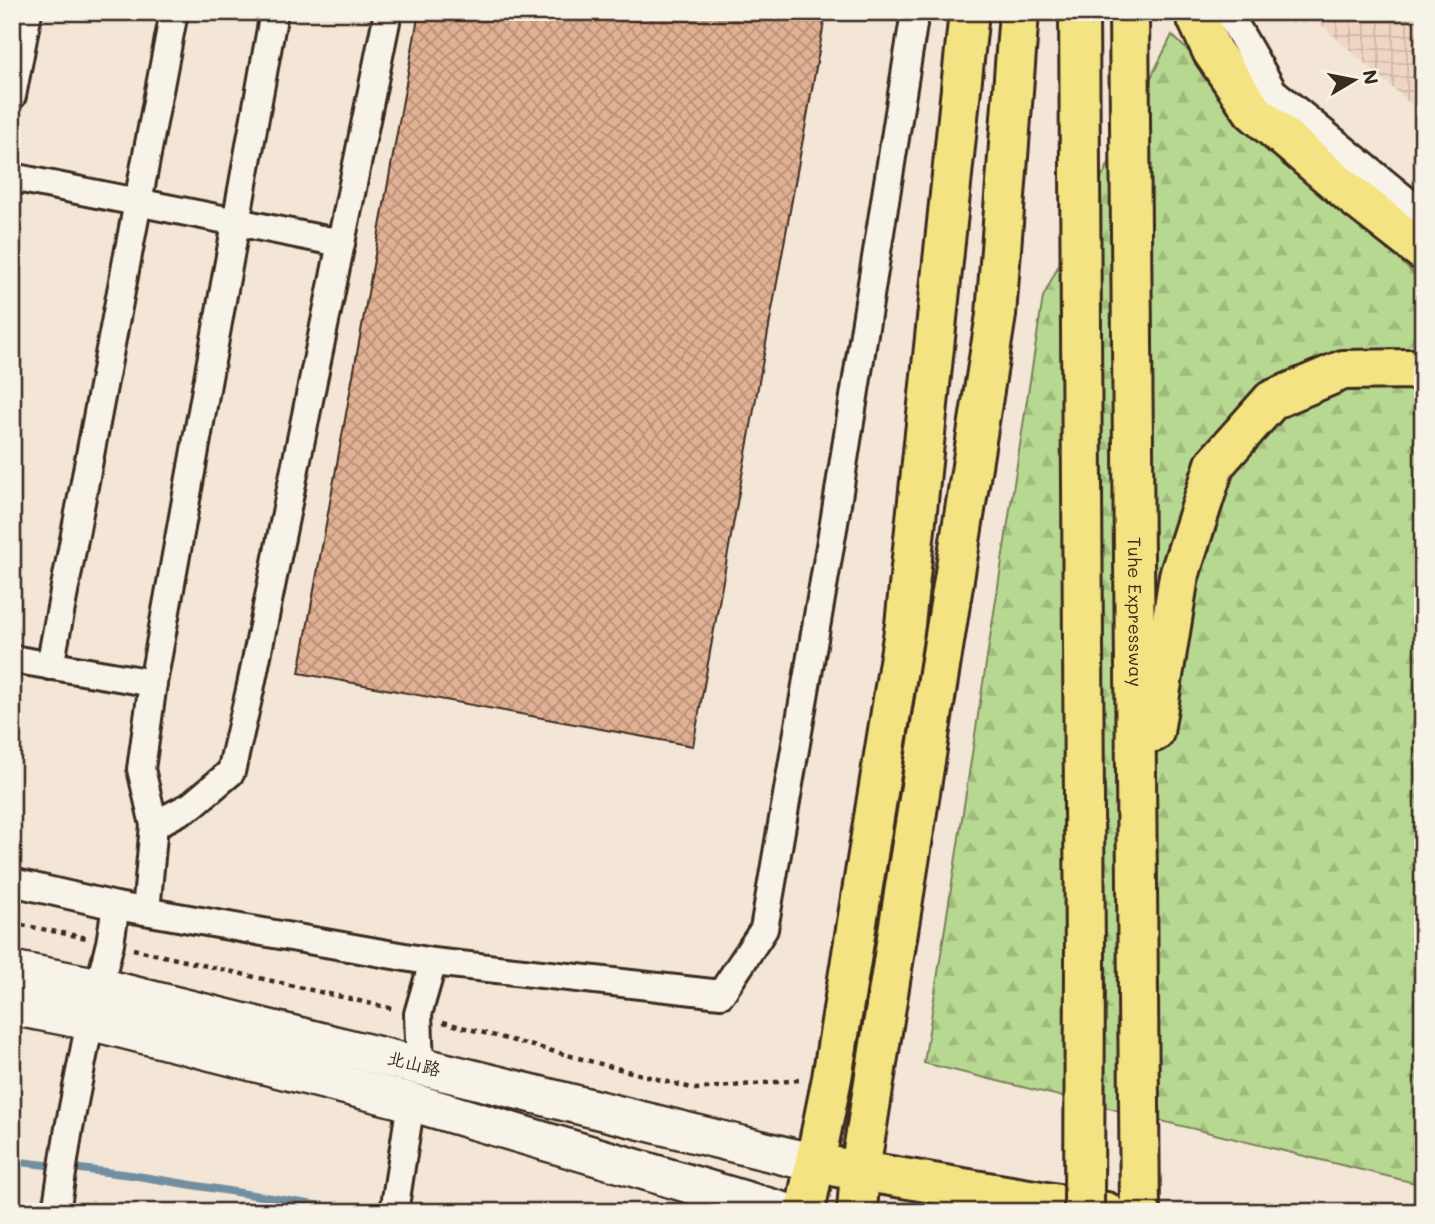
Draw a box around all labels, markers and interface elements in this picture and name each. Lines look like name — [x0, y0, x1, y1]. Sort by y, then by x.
north arrow — [1320, 46, 1390, 116]
text: N — [1358, 68, 1385, 86]
street label: Tuhe Expressway — [1123, 537, 1148, 687]
street label: 北山路 — [385, 1045, 443, 1081]

